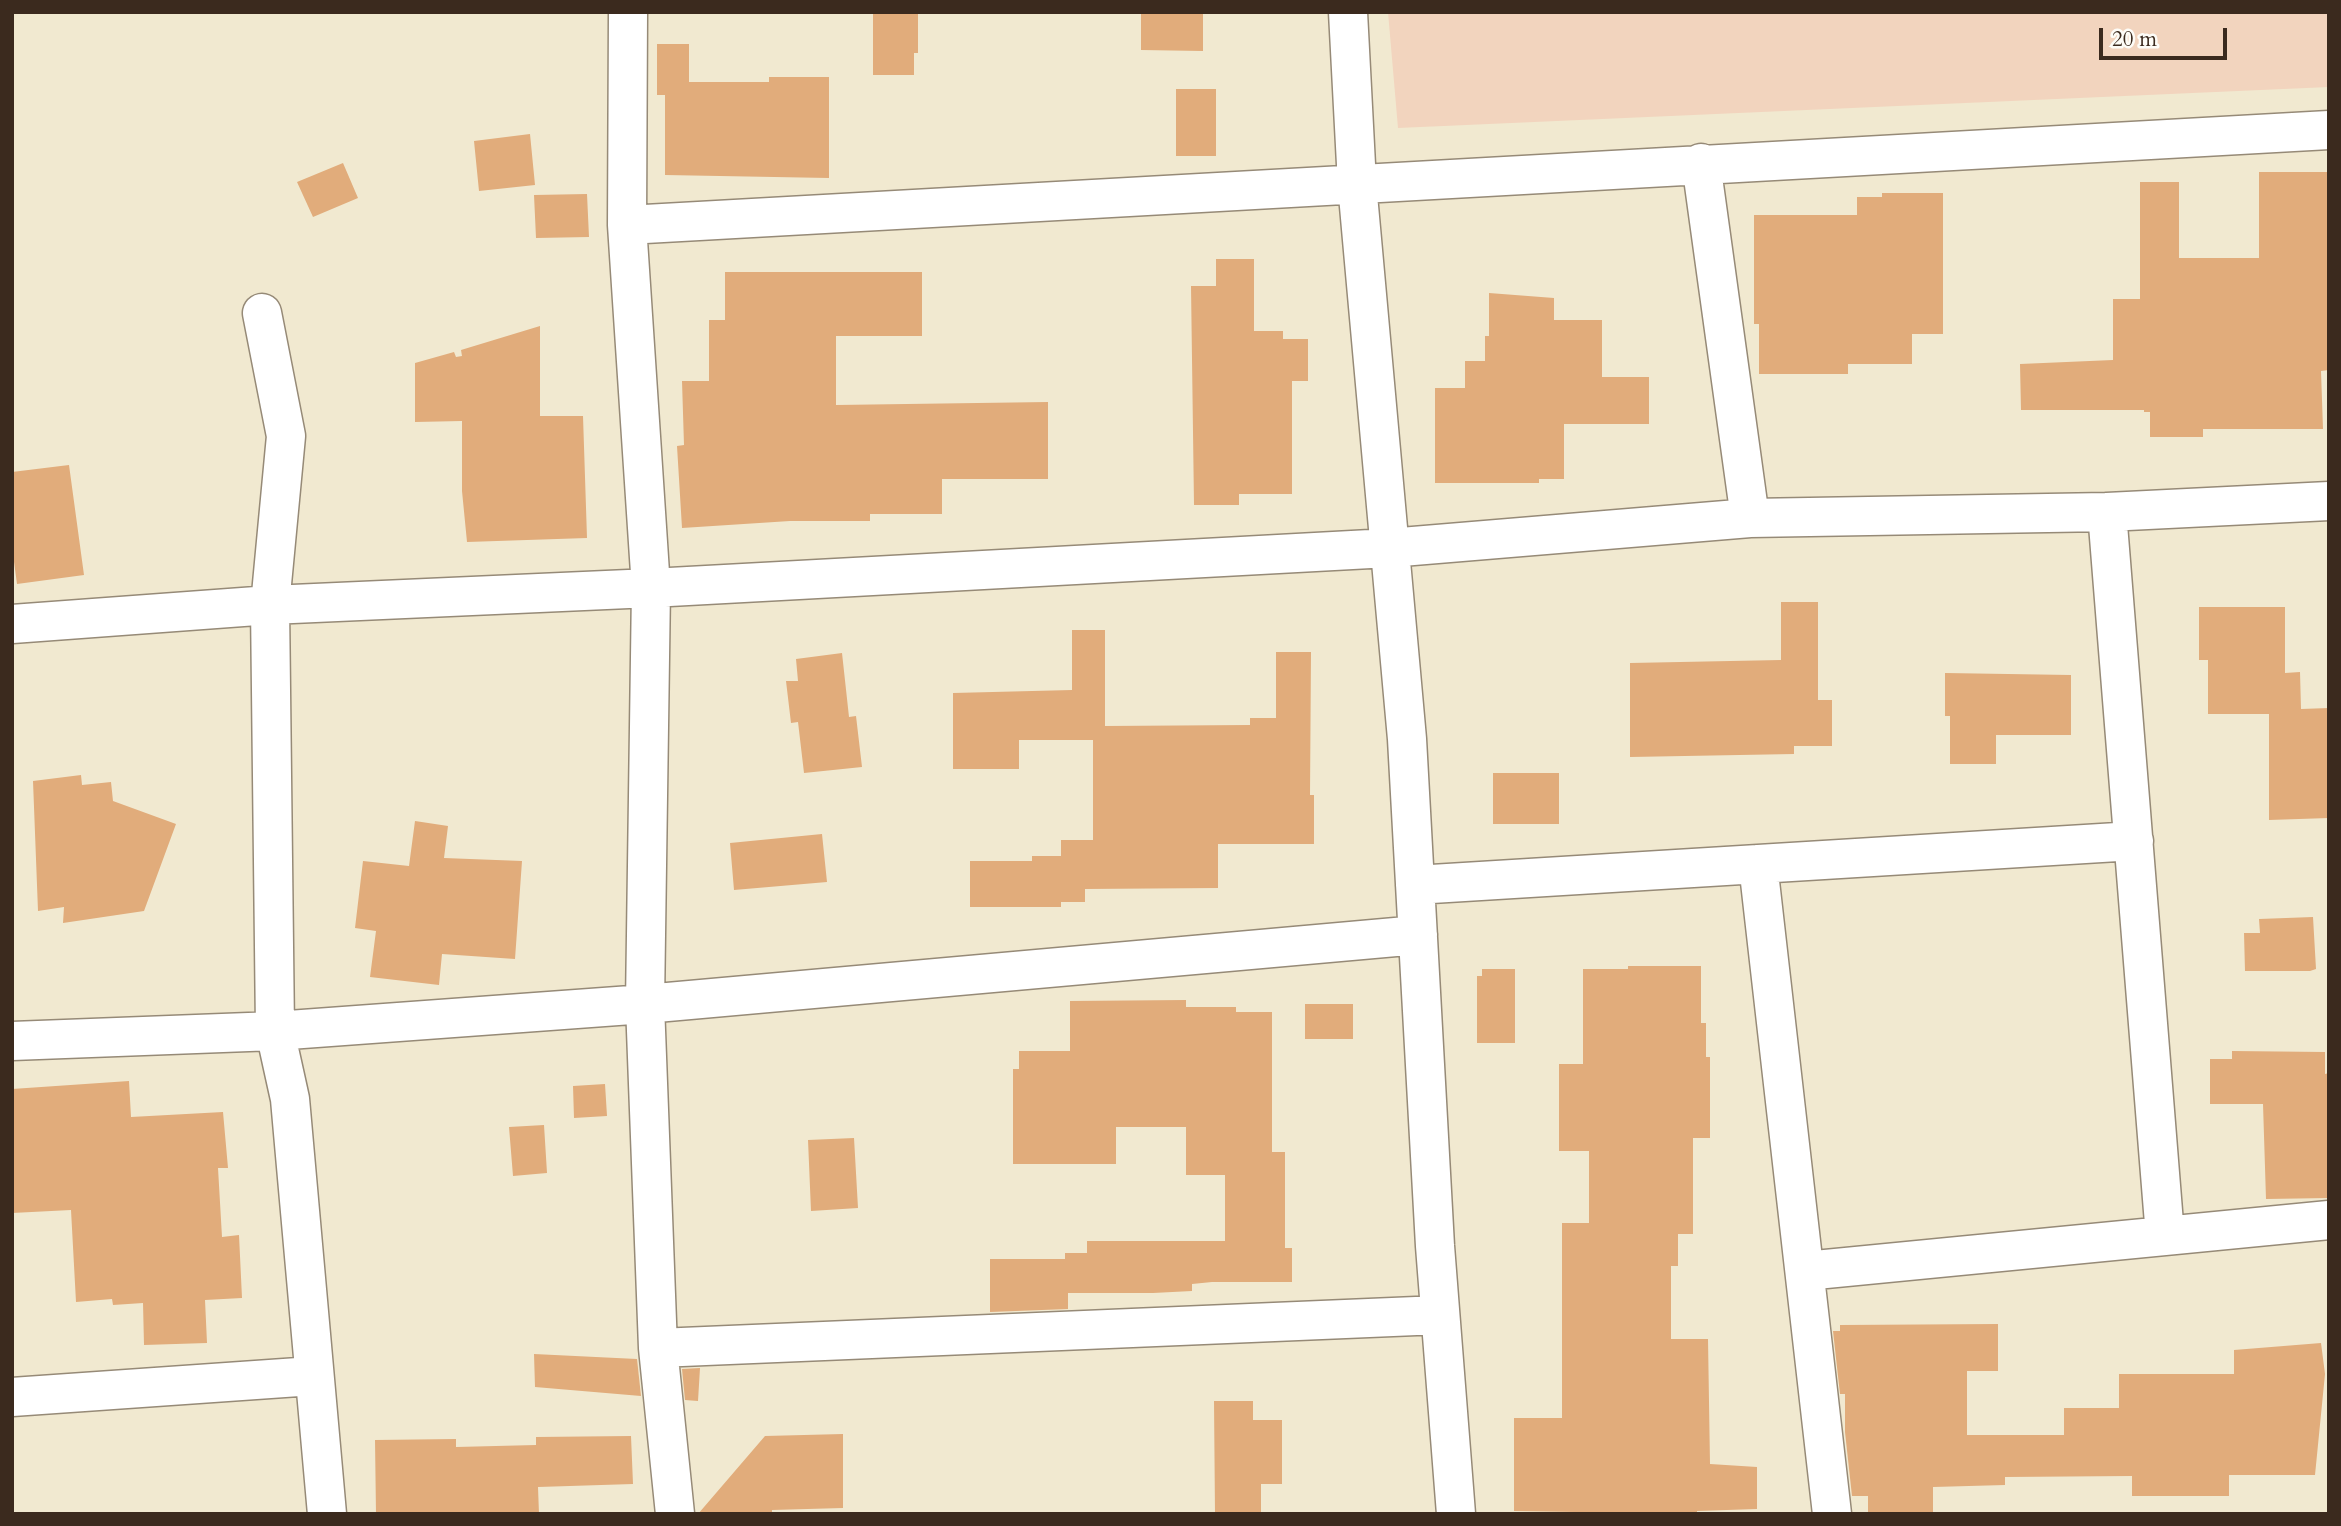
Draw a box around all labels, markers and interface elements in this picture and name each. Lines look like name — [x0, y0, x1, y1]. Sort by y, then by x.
scale bar — [2103, 14, 2231, 58]
text: 20 m — [2112, 25, 2157, 54]

